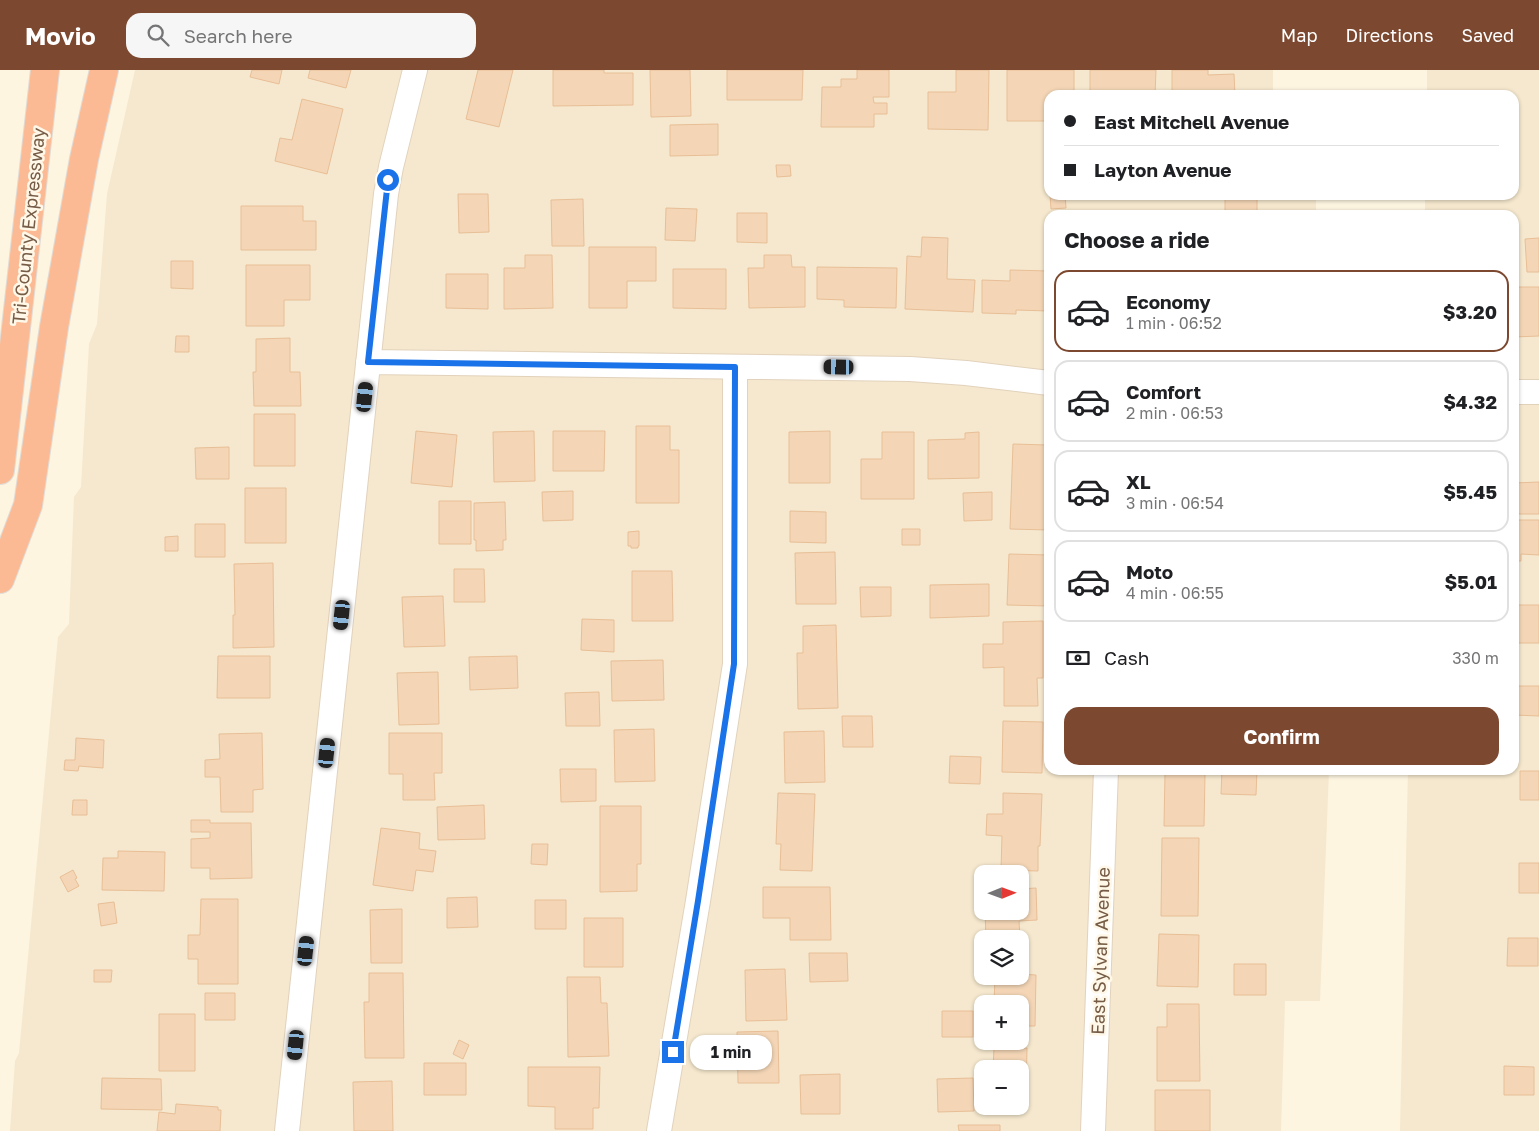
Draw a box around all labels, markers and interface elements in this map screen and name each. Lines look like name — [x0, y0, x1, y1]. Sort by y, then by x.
search box — [126, 13, 476, 58]
text: Movio — [25, 21, 96, 50]
icon: search — [144, 21, 172, 49]
text: Search here — [184, 24, 293, 47]
text: Map — [1281, 24, 1317, 46]
text: Directions — [1345, 24, 1433, 46]
text: Saved — [1461, 24, 1514, 46]
text: East Mitchell Avenue — [1094, 110, 1289, 133]
street label: Tri-County Expressway — [7, 127, 49, 325]
text: Layton Avenue — [1094, 158, 1231, 181]
route start — [377, 169, 399, 191]
text: Choose a ride — [1064, 226, 1210, 253]
icon: car — [1066, 289, 1111, 334]
text: Economy — [1126, 290, 1211, 313]
text: $3.20 — [1443, 300, 1497, 323]
text: 1 min · 06:52 — [1126, 313, 1222, 333]
car — [823, 359, 854, 375]
icon: car — [1066, 379, 1111, 424]
text: Comfort — [1126, 380, 1201, 403]
car — [355, 381, 374, 413]
text: $4.32 — [1443, 390, 1497, 413]
text: 2 min · 06:53 — [1126, 403, 1223, 423]
icon: car — [1066, 469, 1111, 514]
text: XL — [1126, 470, 1151, 493]
text: $5.45 — [1443, 480, 1497, 503]
text: 3 min · 06:54 — [1126, 493, 1224, 513]
icon: car — [1066, 559, 1111, 604]
text: Moto — [1126, 560, 1173, 583]
text: $5.01 — [1444, 570, 1497, 593]
text: 4 min · 06:55 — [1126, 583, 1224, 603]
car — [332, 599, 351, 631]
icon: cash — [1064, 644, 1092, 672]
text: Cash — [1104, 646, 1149, 669]
text: 330 m — [1452, 648, 1499, 668]
button: Confirm — [1064, 707, 1499, 765]
car — [317, 737, 336, 769]
north arrow — [974, 865, 1029, 920]
map controls — [974, 865, 1029, 1115]
street label: East Sylvan Avenue — [1086, 867, 1114, 1035]
button: layers — [974, 930, 1029, 985]
car — [296, 935, 315, 967]
button: + — [974, 995, 1029, 1050]
car — [286, 1029, 305, 1061]
callout: 1 min — [690, 1034, 773, 1070]
route end — [662, 1041, 684, 1063]
text: 1 min — [711, 1042, 751, 1062]
button: − — [974, 1060, 1029, 1115]

